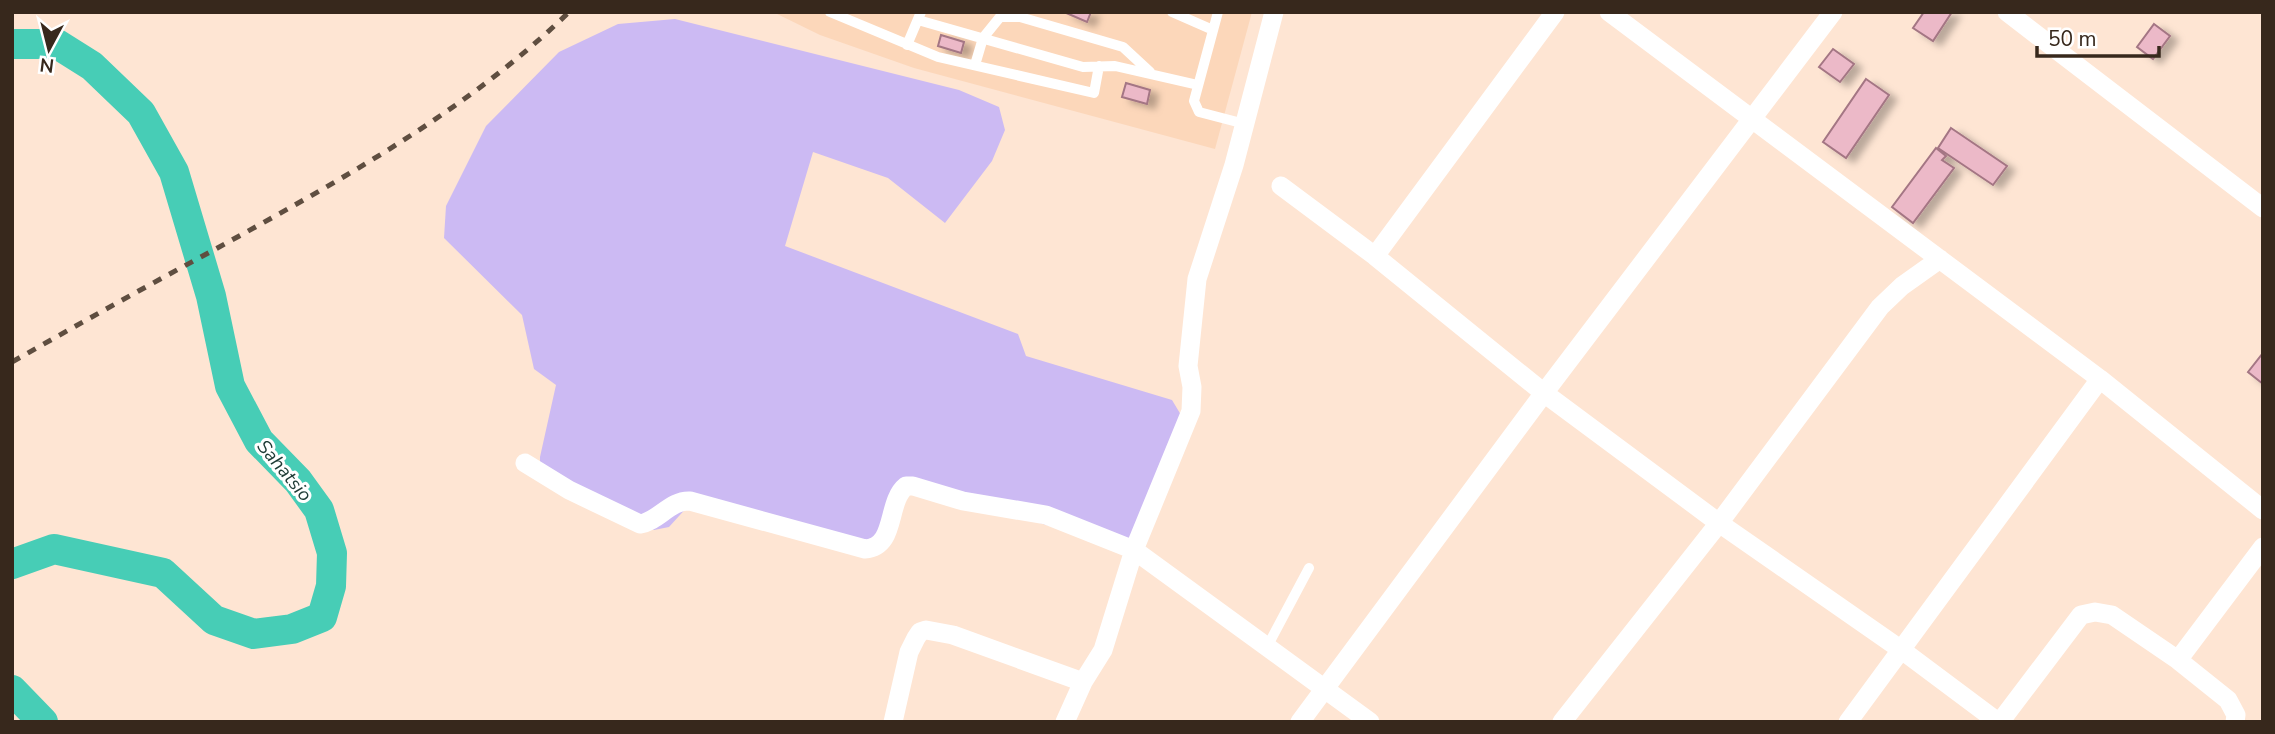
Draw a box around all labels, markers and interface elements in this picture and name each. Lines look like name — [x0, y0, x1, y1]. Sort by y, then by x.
north arrow — [14, 14, 84, 84]
scale bar — [2037, 14, 2160, 58]
text: 50 m — [2048, 25, 2097, 53]
text: N — [38, 51, 56, 79]
water label: Sahatsio — [251, 434, 318, 507]

